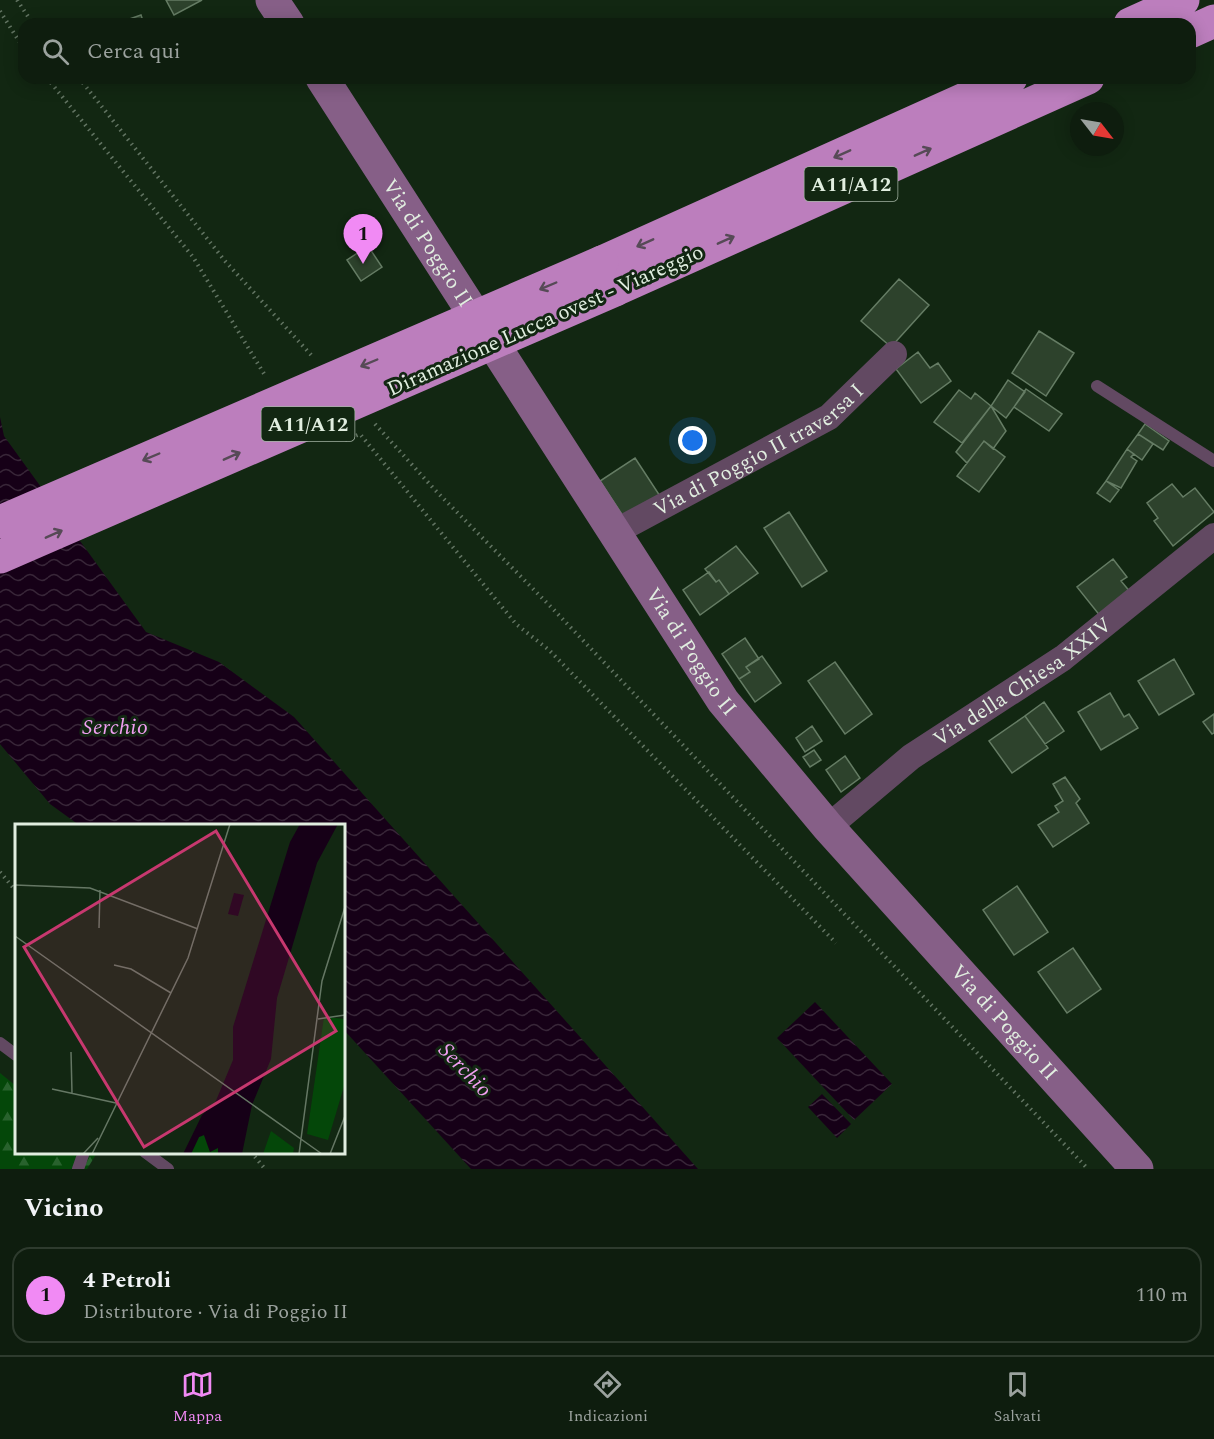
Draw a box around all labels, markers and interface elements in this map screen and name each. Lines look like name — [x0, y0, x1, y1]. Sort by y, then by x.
search box — [18, 18, 1196, 84]
icon: search — [39, 35, 72, 68]
text: Cerca qui — [87, 35, 181, 68]
north arrow — [1070, 102, 1124, 156]
one-way arrow — [914, 145, 932, 157]
one-way arrow — [834, 149, 852, 160]
road number: A11/A12 — [804, 167, 898, 201]
street label: Via di Poggio II — [374, 173, 481, 314]
pin: 1 — [344, 214, 382, 264]
one-way arrow — [717, 234, 735, 245]
street label: Diramazione Lucca ovest - Viareggio — [382, 236, 709, 405]
one-way arrow — [637, 237, 655, 249]
one-way arrow — [539, 280, 557, 292]
one-way arrow — [360, 358, 378, 369]
street label: Via di Poggio II traversa I — [648, 376, 872, 525]
road number: A11/A12 — [262, 407, 354, 441]
your location — [678, 426, 707, 455]
one-way arrow — [223, 450, 241, 462]
one-way arrow — [143, 452, 161, 463]
one-way arrow — [44, 528, 62, 539]
street label: Via di Poggio II — [637, 581, 744, 723]
street label: Via della Chiesa XXIV — [927, 610, 1119, 755]
water label: Serchio — [82, 711, 148, 744]
inset map — [15, 824, 345, 1154]
street label: Via di Poggio II — [942, 957, 1065, 1088]
water label: Serchio — [430, 1035, 500, 1105]
text: Vicino — [24, 1188, 104, 1228]
text: 4 Petroli — [83, 1264, 171, 1297]
text: 1 — [40, 1280, 51, 1310]
text: 110 m — [1136, 1280, 1188, 1310]
text: Distributore · Via di Poggio II — [83, 1297, 348, 1327]
tab: Mappa — [173, 1368, 222, 1428]
tab: Indicazioni — [568, 1368, 648, 1428]
tab: Salvati — [994, 1368, 1041, 1428]

